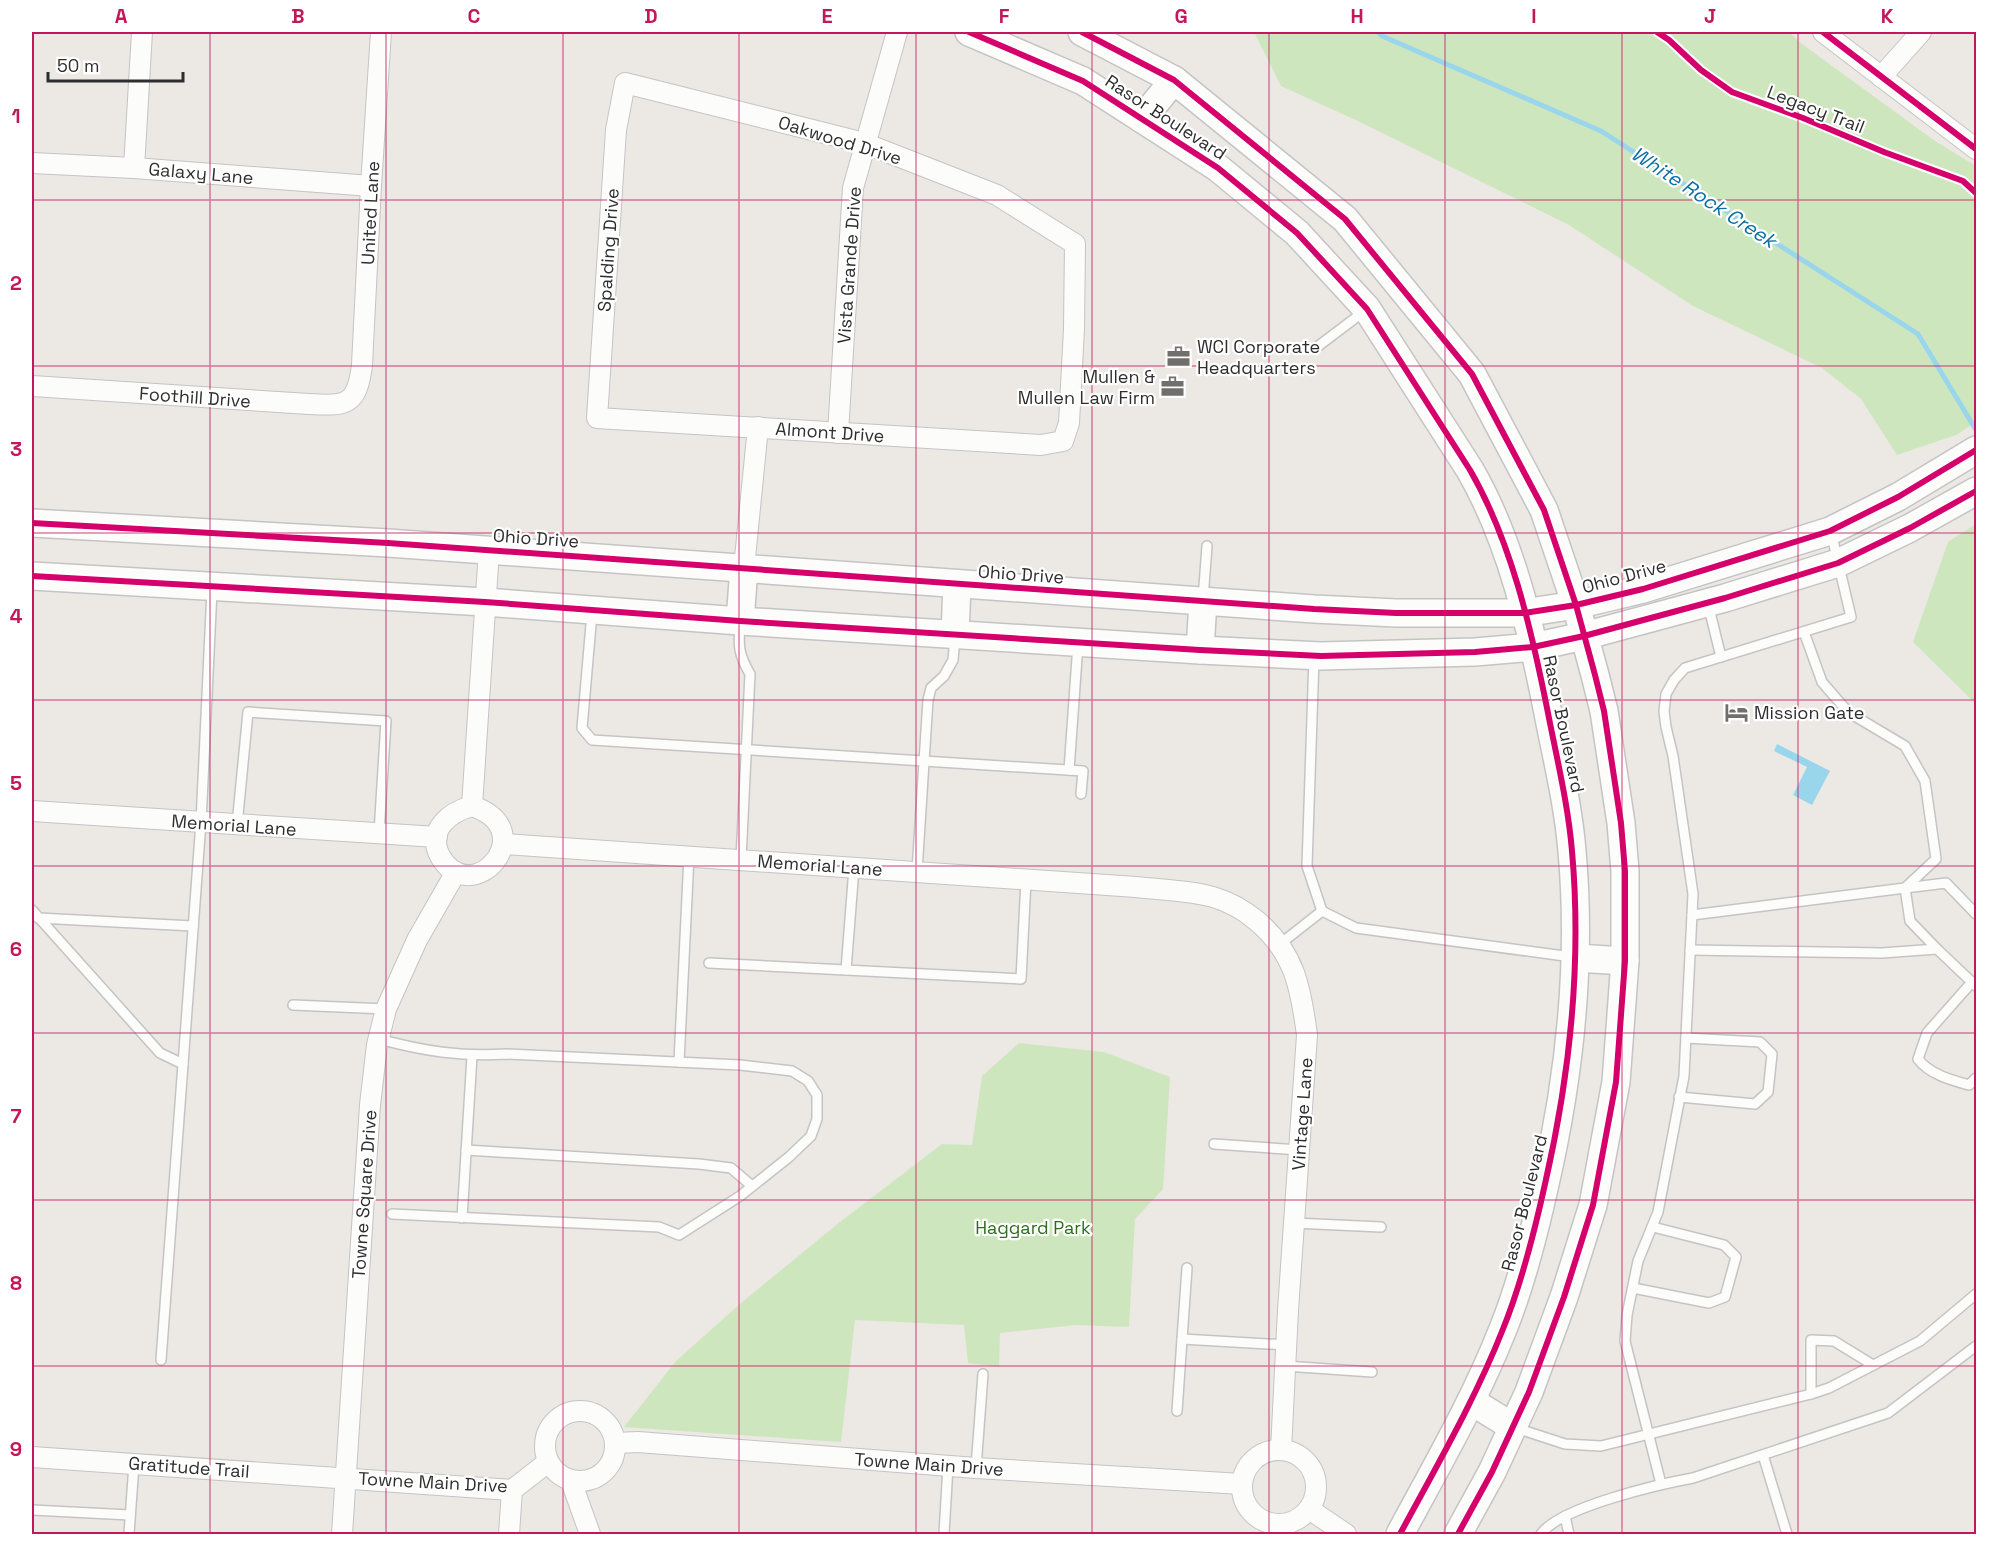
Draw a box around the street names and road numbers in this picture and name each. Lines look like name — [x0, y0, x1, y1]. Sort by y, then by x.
street label: Rasor Boulevard — [1101, 69, 1231, 165]
street label: Legacy Trail — [1764, 80, 1868, 138]
street label: Oakwood Drive — [775, 110, 905, 170]
street label: Galaxy Lane — [148, 157, 254, 189]
street label: United Lane — [356, 160, 384, 266]
street label: Vista Grande Drive — [832, 185, 866, 345]
street label: Spalding Drive — [592, 187, 624, 313]
street label: Foothill Drive — [138, 382, 252, 412]
street label: Almont Drive — [775, 417, 885, 447]
street label: Ohio Drive — [492, 524, 580, 552]
street label: Ohio Drive — [1579, 554, 1669, 598]
street label: Ohio Drive — [977, 560, 1065, 588]
street label: Rasor Boulevard — [1538, 653, 1590, 795]
street label: Memorial Lane — [171, 809, 297, 841]
street label: Memorial Lane — [757, 849, 883, 881]
street label: Vintage Lane — [1287, 1057, 1317, 1171]
street label: Towne Square Drive — [347, 1109, 381, 1279]
street label: Rasor Boulevard — [1496, 1132, 1552, 1274]
street label: Towne Main Drive — [854, 1447, 1004, 1481]
street label: Gratitude Trail — [128, 1451, 250, 1483]
street label: Towne Main Drive — [358, 1467, 508, 1497]

